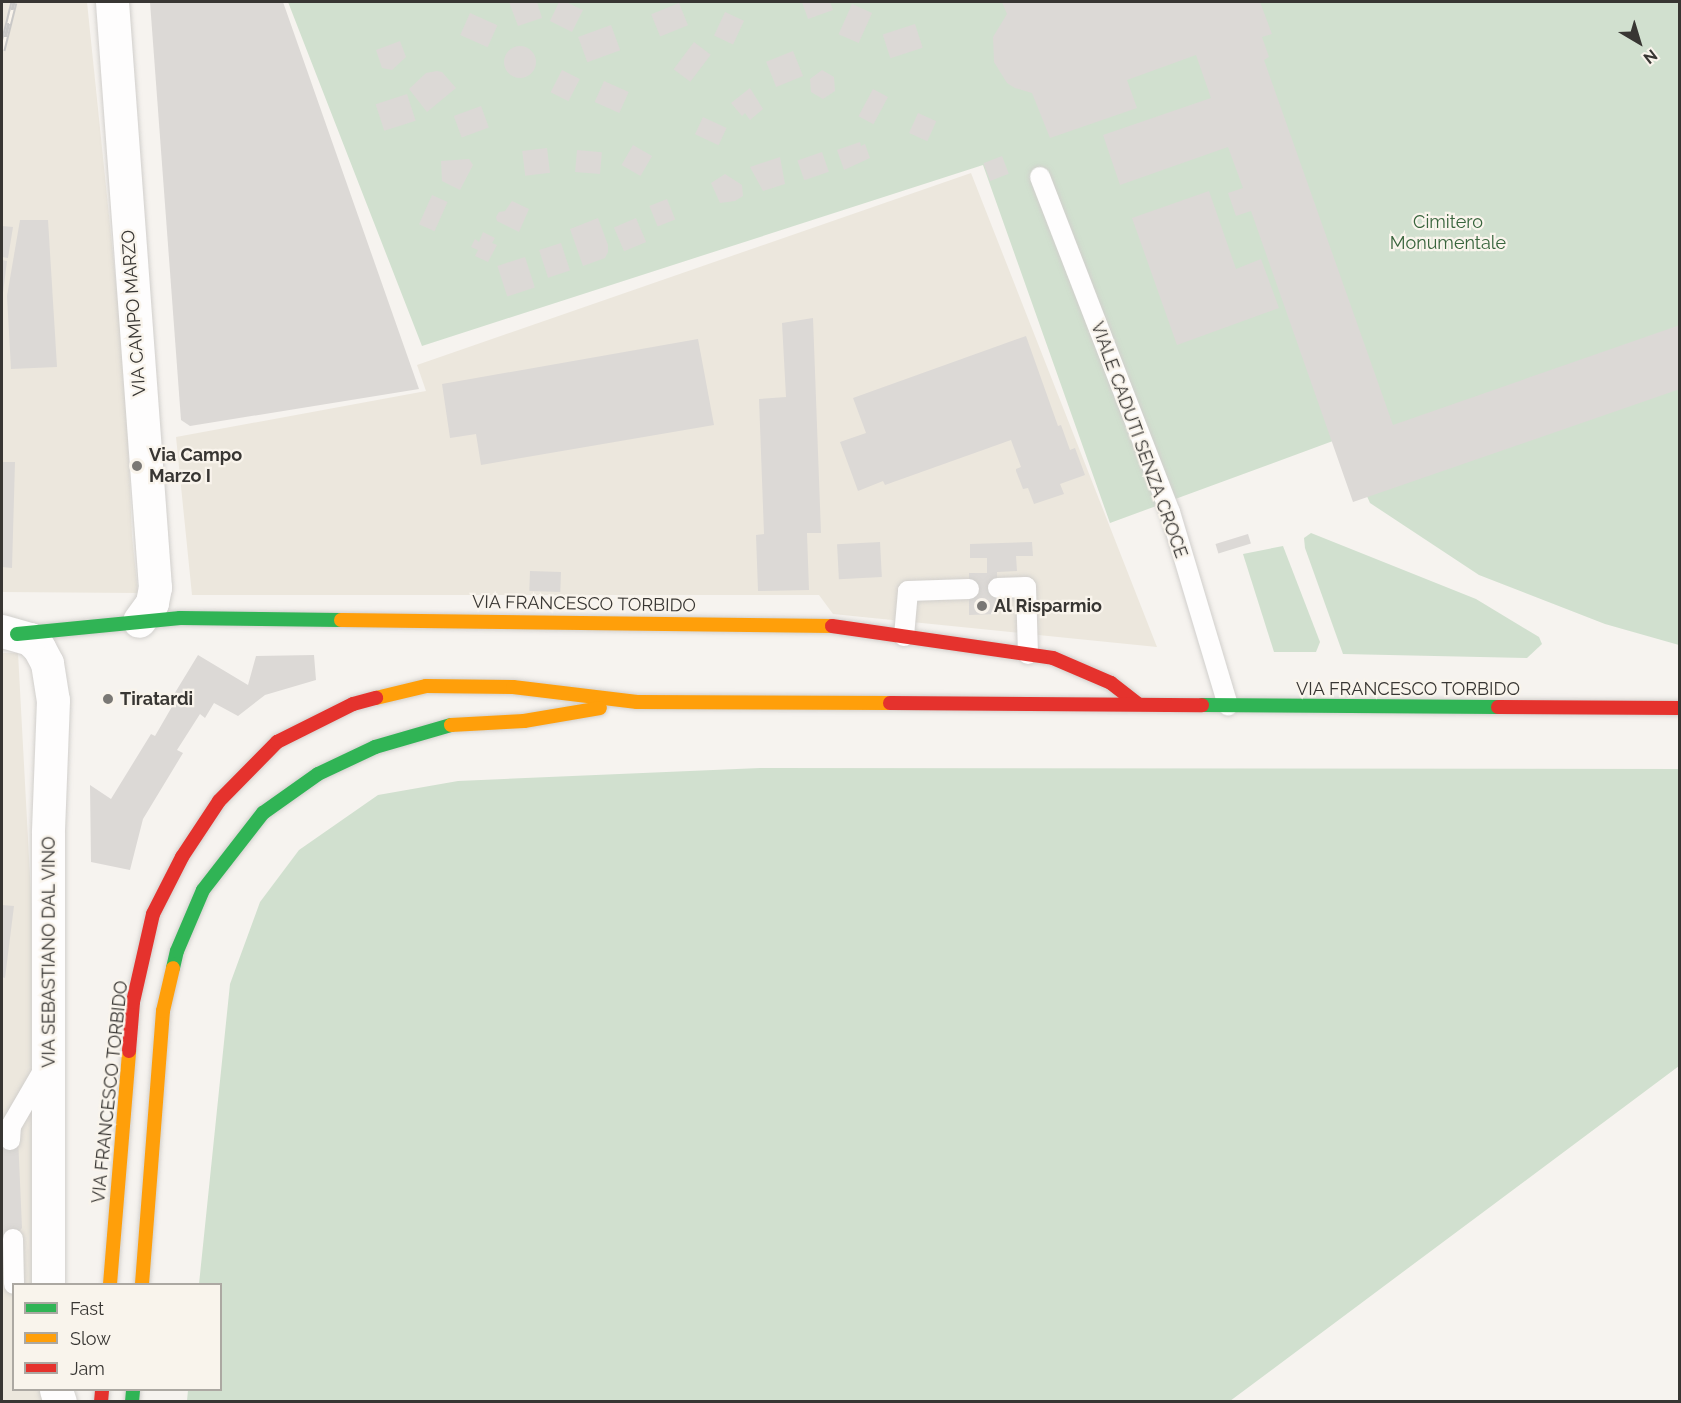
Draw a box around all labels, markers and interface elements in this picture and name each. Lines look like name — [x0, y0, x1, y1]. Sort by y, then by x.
north arrow — [1609, 12, 1669, 72]
text: N — [1640, 45, 1661, 68]
park label: Cimitero Monumentale — [1390, 212, 1506, 254]
street label: VIA CAMPO MARZO — [117, 229, 151, 397]
street label: VIALE CADUTI SENZA CROCE — [1086, 319, 1192, 561]
place label: Via Campo Marzo I — [149, 445, 242, 488]
marker: Via Campo Marzo I — [130, 459, 144, 473]
street label: VIA FRANCESCO TORBIDO — [471, 591, 697, 617]
place label: Al Risparmio — [994, 595, 1102, 617]
marker: Al Risparmio — [975, 599, 989, 613]
street label: VIA FRANCESCO TORBIDO — [1296, 678, 1520, 700]
place label: Tiratardi — [120, 688, 193, 710]
marker: Tiratardi — [101, 692, 115, 706]
street label: VIA SEBASTIANO DAL VINO — [38, 835, 60, 1069]
street label: VIA FRANCESCO TORBIDO — [88, 979, 132, 1205]
legend — [12, 1283, 222, 1391]
text: Fast — [70, 1298, 104, 1319]
text: Slow — [70, 1328, 111, 1349]
text: Jam — [70, 1358, 105, 1379]

